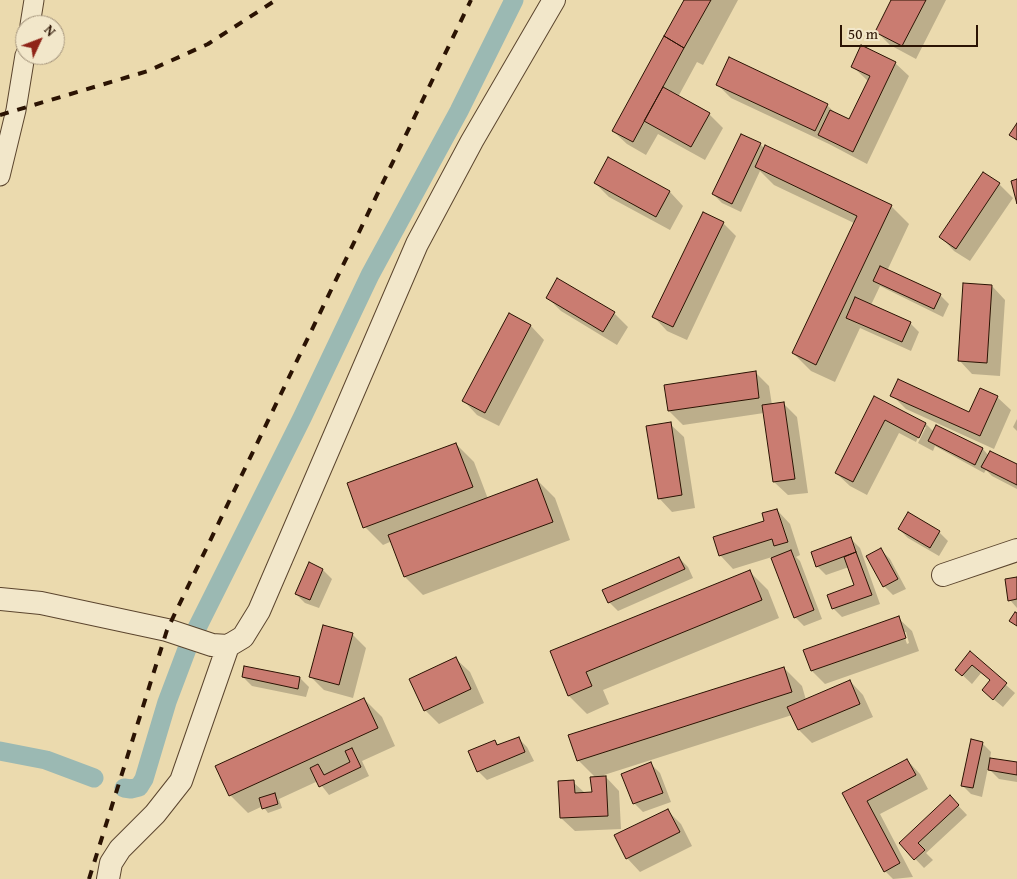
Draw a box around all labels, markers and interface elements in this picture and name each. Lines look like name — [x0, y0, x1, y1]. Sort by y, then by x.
north arrow — [15, 15, 65, 65]
scale bar — [842, 15, 980, 47]
text: N — [40, 20, 61, 41]
text: 50 m — [848, 23, 878, 44]

